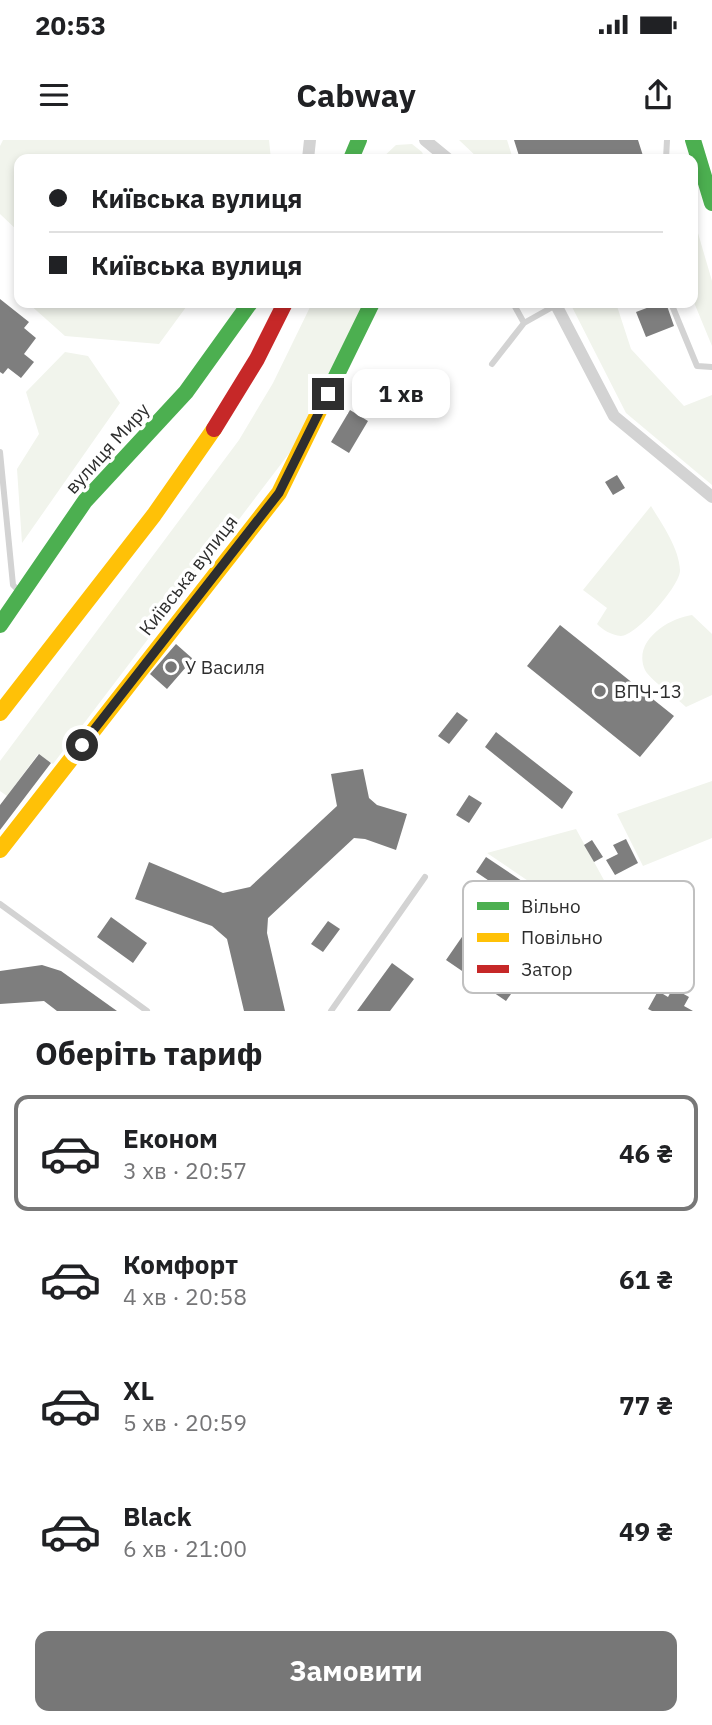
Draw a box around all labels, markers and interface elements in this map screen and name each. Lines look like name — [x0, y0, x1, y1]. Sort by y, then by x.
text: 20:53 — [35, 8, 106, 42]
text: Cabway — [296, 74, 416, 116]
icon: menu — [35, 76, 73, 114]
icon: share — [639, 76, 677, 114]
text: Київська вулиця — [91, 181, 303, 215]
text: Київська вулиця — [91, 248, 303, 282]
callout: 1 хв — [352, 370, 450, 418]
route end — [312, 378, 344, 410]
text: 1 хв — [378, 378, 424, 408]
street label: вулиця Миру — [60, 397, 155, 499]
street label: Київська вулиця — [133, 510, 243, 640]
place label: У Василя — [185, 655, 265, 679]
marker: У Василя — [163, 659, 179, 675]
place label: ВПЧ-13 — [614, 679, 682, 703]
marker: ВПЧ-13 — [592, 683, 608, 699]
route start — [66, 729, 98, 761]
legend — [463, 881, 694, 993]
text: Вільно — [521, 894, 581, 918]
text: Повільно — [521, 925, 603, 949]
text: Затор — [521, 957, 572, 981]
text: Оберіть тариф — [35, 1032, 262, 1074]
text: Економ — [123, 1121, 218, 1155]
icon: car — [39, 1122, 102, 1185]
text: 46 ₴ — [619, 1136, 673, 1170]
text: 3 хв · 20:57 — [123, 1155, 247, 1185]
text: Комфорт — [123, 1247, 238, 1281]
icon: car — [39, 1248, 102, 1311]
text: 61 ₴ — [619, 1262, 673, 1296]
text: 4 хв · 20:58 — [123, 1281, 247, 1311]
text: XL — [123, 1373, 154, 1407]
icon: car — [39, 1374, 102, 1437]
text: 77 ₴ — [619, 1388, 673, 1422]
text: 5 хв · 20:59 — [123, 1407, 247, 1437]
text: Black — [123, 1499, 191, 1533]
icon: car — [39, 1500, 102, 1563]
text: 49 ₴ — [619, 1514, 673, 1548]
text: 6 хв · 21:00 — [123, 1533, 247, 1563]
button: Замовити — [35, 1631, 677, 1711]

